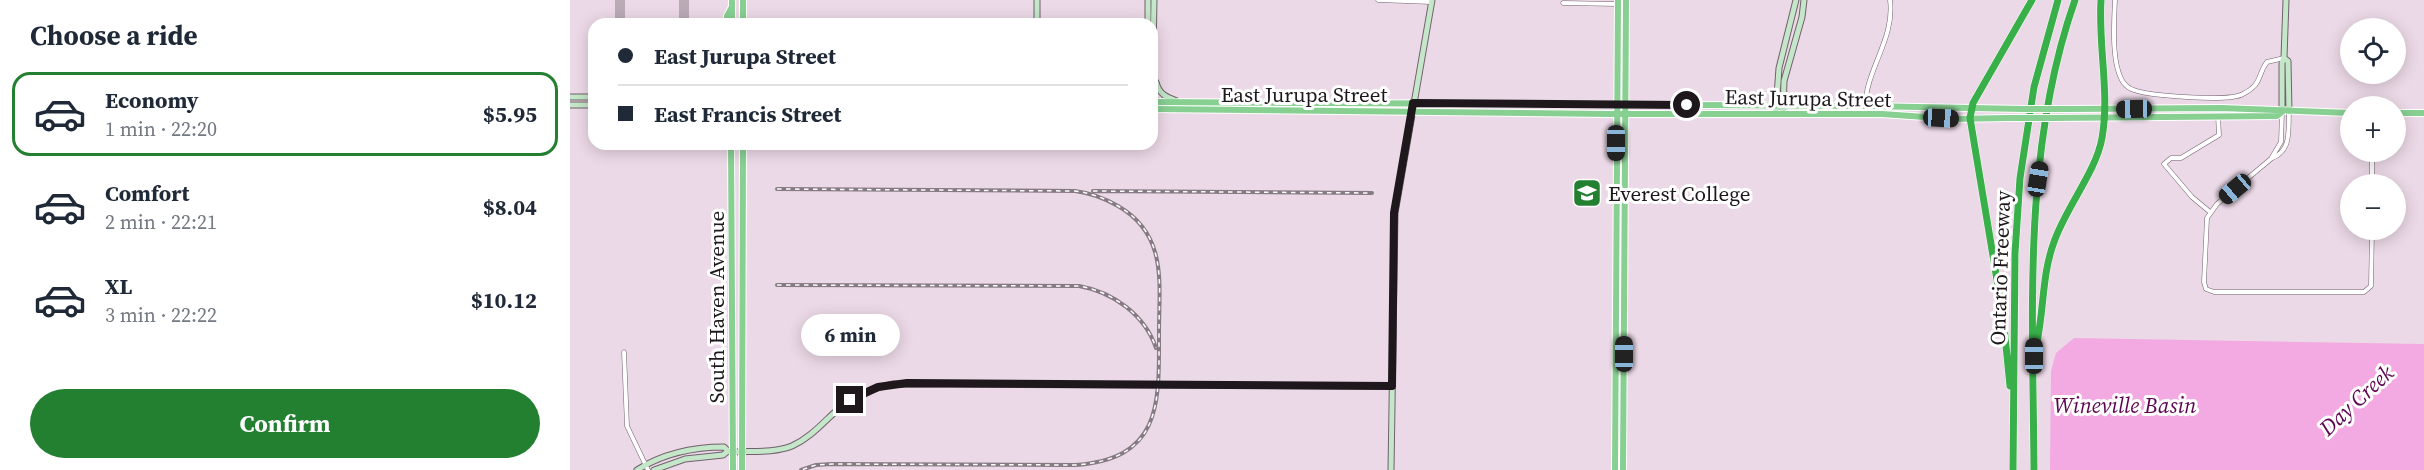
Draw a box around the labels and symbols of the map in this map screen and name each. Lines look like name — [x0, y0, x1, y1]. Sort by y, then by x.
street label: East Jurupa Street — [1221, 80, 1388, 109]
street label: East Jurupa Street — [1724, 82, 1892, 114]
route start — [1673, 91, 1700, 118]
car — [2116, 100, 2152, 118]
car — [1923, 108, 1959, 128]
car — [1607, 125, 1625, 161]
car — [2026, 160, 2050, 198]
car — [2215, 171, 2255, 207]
school or university icon: Everest College — [1571, 177, 1603, 209]
place label: Everest College — [1608, 179, 1751, 208]
street label: Ontario Freeway — [1983, 190, 2017, 346]
street label: South Haven Avenue — [702, 211, 731, 403]
callout: 6 min — [800, 313, 900, 355]
car — [1615, 336, 1633, 372]
car — [2025, 338, 2043, 374]
water label: Day Creek — [2312, 357, 2400, 443]
route end — [836, 386, 863, 413]
water label: Wineville Basin — [2054, 390, 2197, 420]

